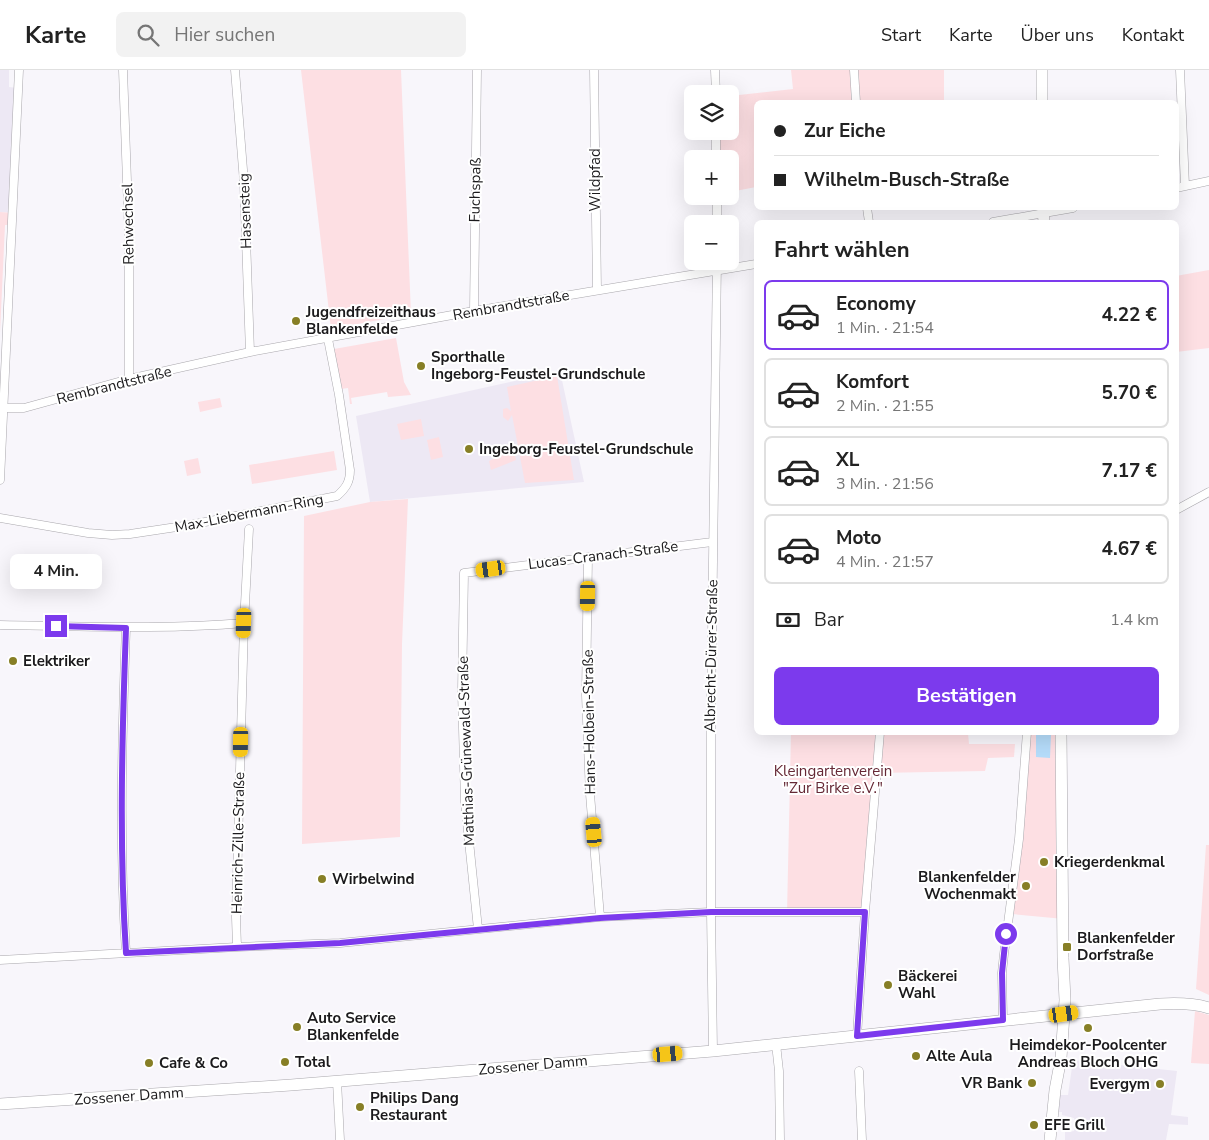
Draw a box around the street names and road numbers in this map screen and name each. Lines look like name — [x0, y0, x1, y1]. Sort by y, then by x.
street label: Wildpfad — [585, 148, 605, 212]
street label: Fuchspaß — [464, 157, 486, 223]
street label: Hasensteig — [234, 173, 256, 249]
street label: Rehwechsel — [117, 182, 139, 265]
street label: Rembrandtstraße — [451, 285, 571, 325]
street label: Rembrandtstraße — [54, 361, 174, 409]
street label: Max-Liebermann-Ring — [173, 489, 325, 537]
street label: Lucas-Cranach-Straße — [527, 536, 679, 574]
street label: Albrecht-Dürer-Straße — [700, 579, 722, 733]
street label: Hans-Holbein-Straße — [578, 649, 600, 795]
street label: Matthias-Grünewald-Straße — [453, 656, 479, 846]
street label: Heinrich-Zille-Straße — [227, 772, 249, 914]
street label: Zossener Damm — [477, 1050, 589, 1080]
street label: Zossener Damm — [74, 1082, 184, 1110]

